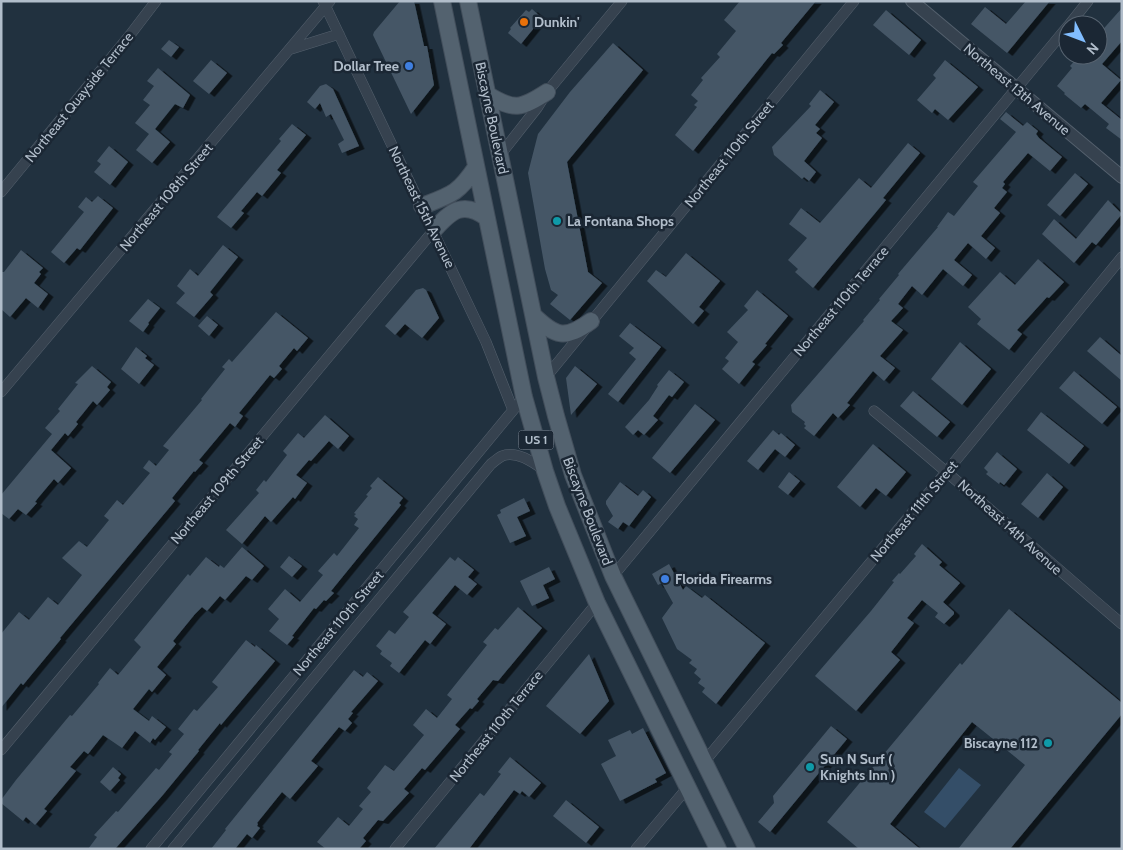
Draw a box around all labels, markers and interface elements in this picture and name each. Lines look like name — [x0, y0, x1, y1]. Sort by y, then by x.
place label: Dunkin' — [534, 13, 580, 31]
north arrow — [1058, 15, 1108, 65]
marker: Dunkin' — [518, 16, 530, 28]
street label: Northeast Quayside Terrace — [21, 28, 137, 166]
street label: Northeast 13th Avenue — [960, 39, 1074, 139]
text: N — [1083, 39, 1103, 58]
place label: Dollar Tree — [333, 57, 399, 75]
marker: Dollar Tree — [403, 60, 415, 72]
street label: Biscayne Boulevard — [471, 60, 513, 176]
street label: Northeast 110th Street — [680, 97, 778, 211]
street label: Northeast 108th Street — [115, 139, 217, 255]
street label: Northeast 15th Avenue — [385, 143, 459, 271]
place label: La Fontana Shops — [567, 212, 674, 230]
marker: La Fontana Shops — [551, 215, 563, 227]
street label: Northeast 110th Terrace — [790, 242, 892, 360]
road number: US 1 — [518, 430, 554, 450]
street label: Northeast 109th Street — [167, 432, 268, 548]
street label: Biscayne Boulevard — [559, 454, 617, 568]
street label: Northeast 111th Street — [866, 456, 962, 565]
street label: Northeast 14th Avenue — [954, 475, 1066, 579]
street label: Northeast 110th Street — [289, 566, 387, 679]
place label: Florida Firearms — [675, 570, 772, 588]
marker: Florida Firearms — [659, 573, 671, 585]
street label: Northeast 110th Terrace — [445, 667, 547, 785]
place label: Biscayne 112 — [964, 734, 1038, 752]
marker: Biscayne 112 — [1042, 737, 1054, 749]
place label: Sun N Surf ( Knights Inn ) — [820, 750, 895, 784]
marker: Sun N Surf ( Knights Inn ) — [804, 761, 816, 773]

